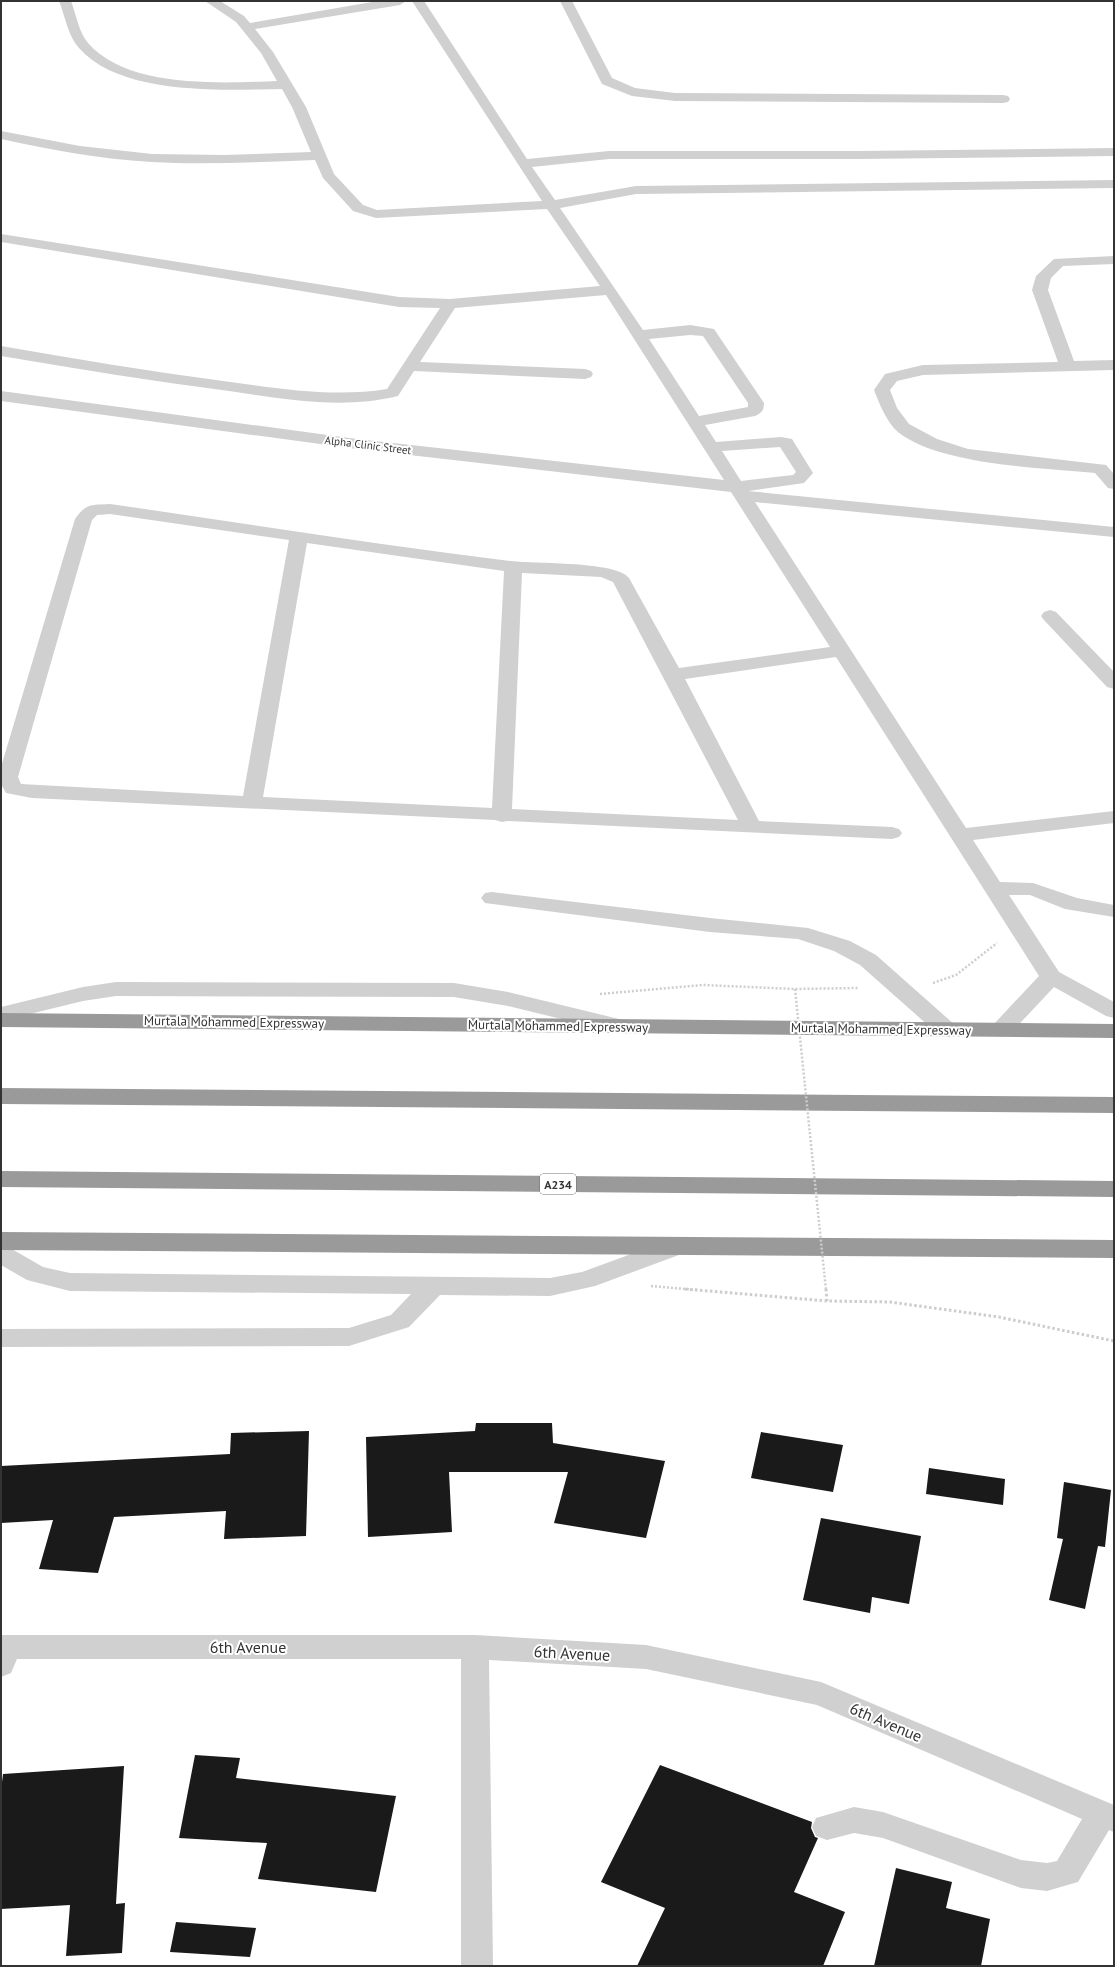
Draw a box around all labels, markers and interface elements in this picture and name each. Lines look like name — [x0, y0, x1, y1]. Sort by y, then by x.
street label: Alpha Clinic Street — [324, 433, 412, 457]
street label: Murtala Mohammed Expressway — [144, 1012, 324, 1032]
street label: Murtala Mohammed Expressway — [468, 1016, 648, 1036]
street label: Murtala Mohammed Expressway — [791, 1019, 971, 1039]
road number: A234 — [540, 1174, 576, 1194]
street label: 6th Avenue — [210, 1637, 286, 1657]
street label: 6th Avenue — [533, 1641, 611, 1665]
street label: 6th Avenue — [847, 1698, 925, 1746]

